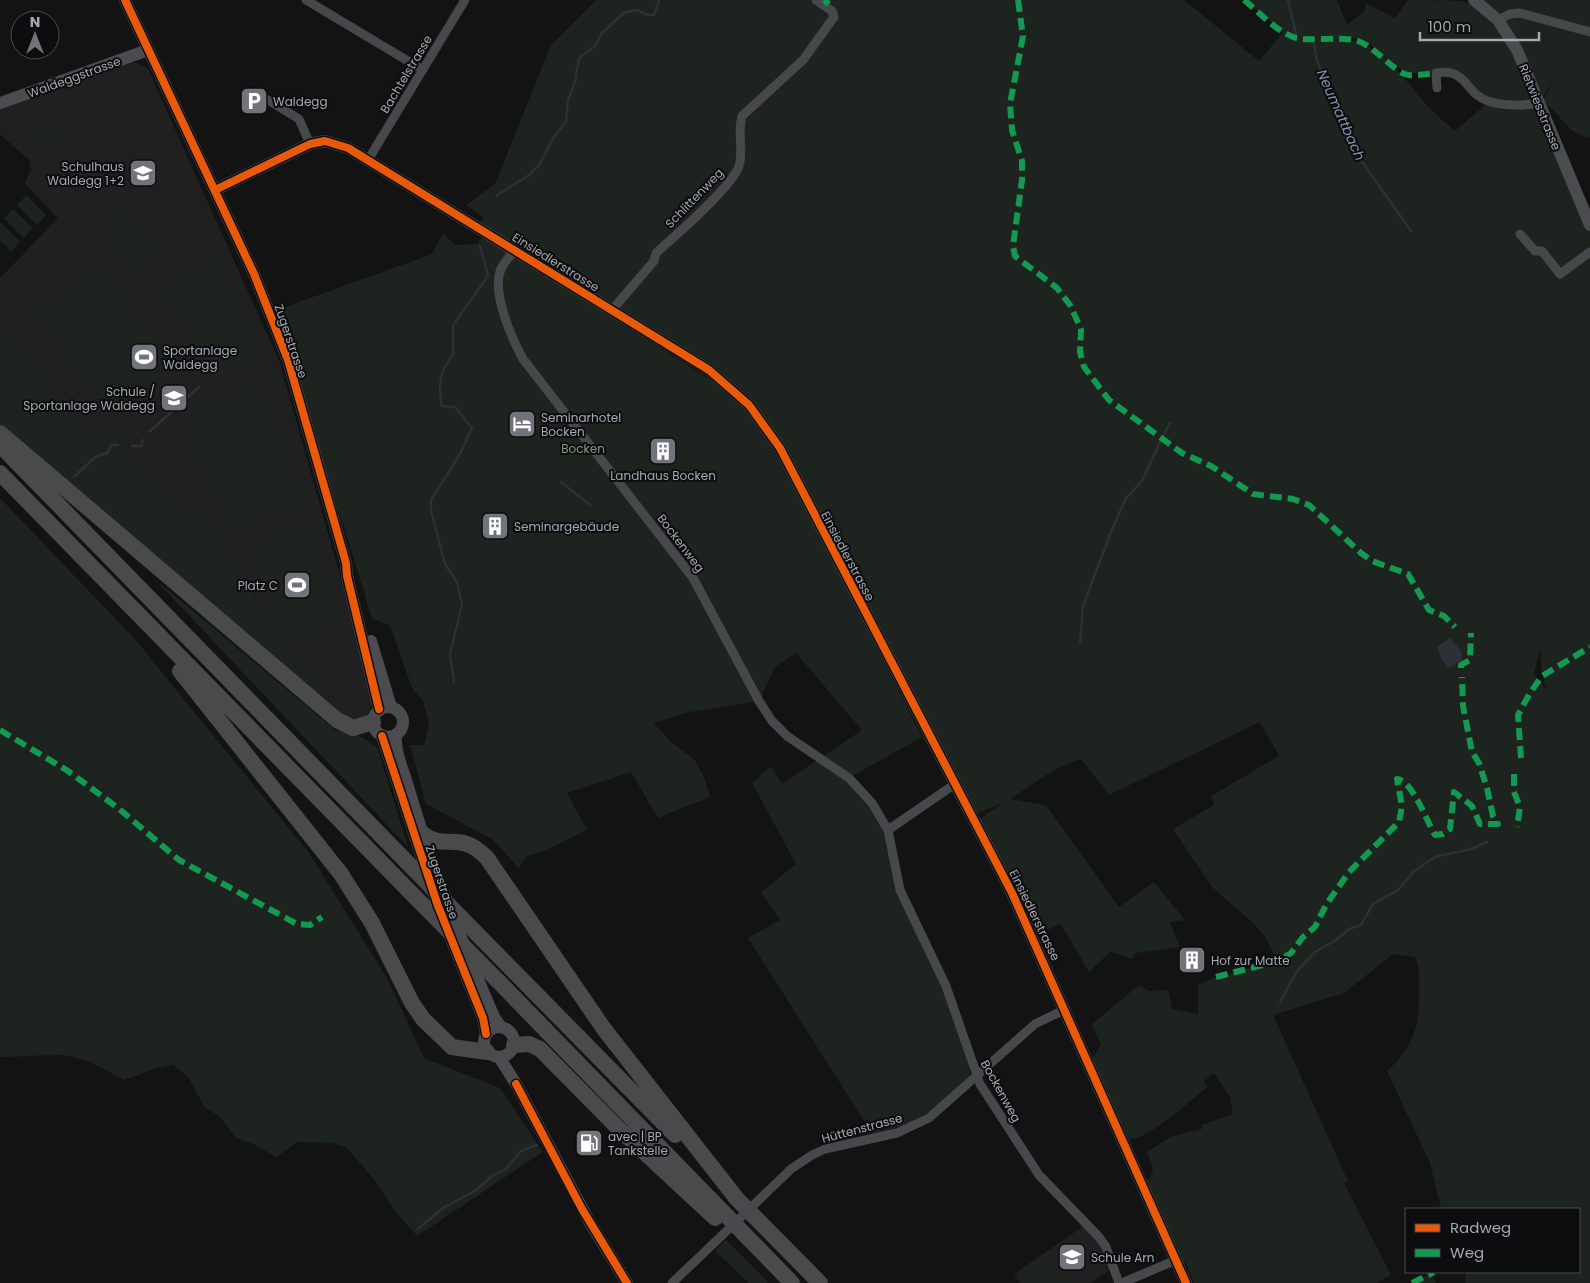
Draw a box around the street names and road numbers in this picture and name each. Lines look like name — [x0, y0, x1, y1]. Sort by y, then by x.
street label: Bachtelstrasse — [376, 32, 436, 116]
street label: Waldeggstrasse — [25, 52, 123, 102]
street label: Rietwiesstrasse — [1515, 61, 1565, 153]
street label: Schlittenweg — [661, 164, 727, 232]
street label: Einsiedlerstrasse — [509, 228, 603, 296]
street label: Zugerstrasse — [270, 302, 312, 380]
street label: Einsiedlerstrasse — [817, 508, 879, 604]
street label: Bockenweg — [653, 510, 709, 576]
street label: Zugerstrasse — [421, 843, 463, 921]
street label: Einsiedlerstrasse — [1006, 867, 1064, 963]
street label: Bockenweg — [977, 1057, 1025, 1125]
street label: Hüttenstrasse — [820, 1109, 904, 1147]

